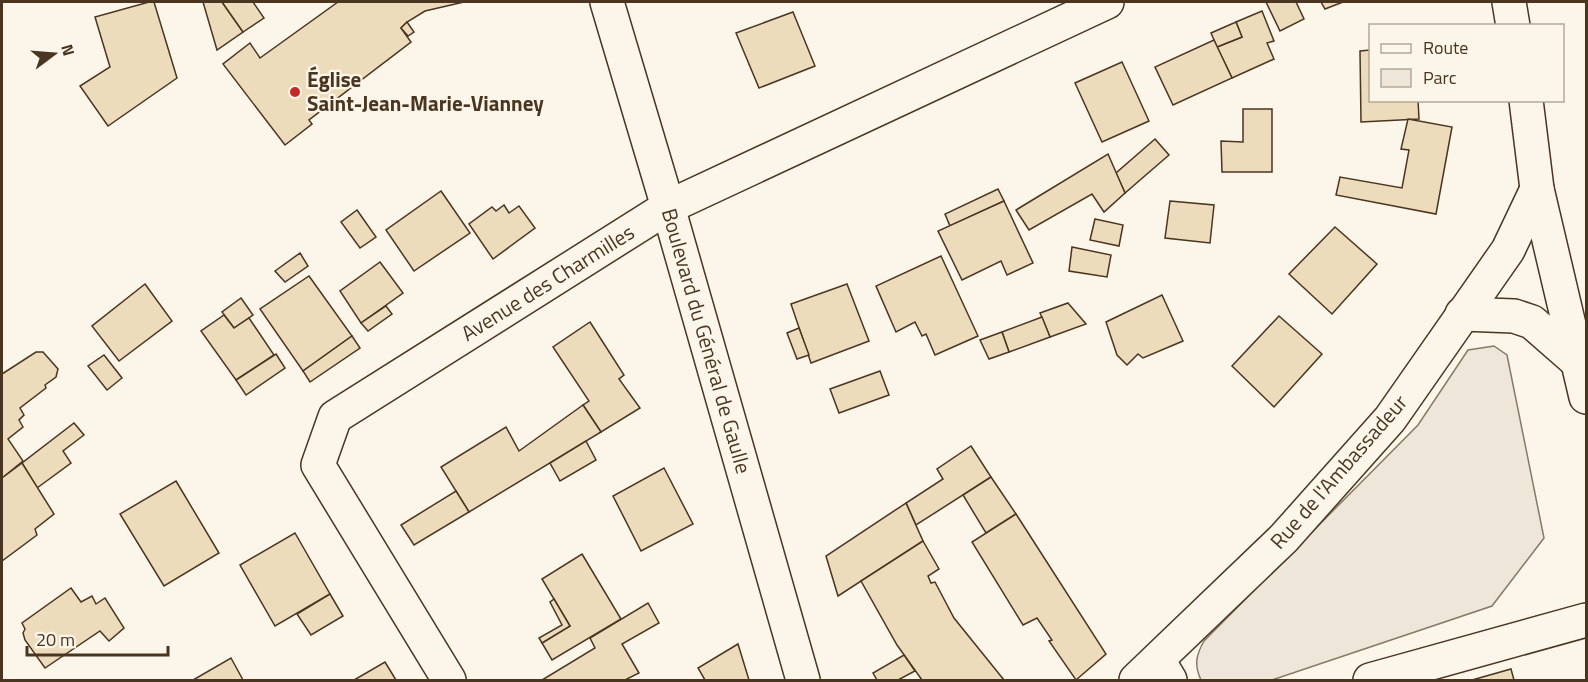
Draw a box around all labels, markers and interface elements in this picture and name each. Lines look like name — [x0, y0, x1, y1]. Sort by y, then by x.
north arrow — [24, 24, 84, 84]
legend — [1369, 24, 1564, 102]
text: Route — [1423, 34, 1468, 61]
text: N — [55, 41, 81, 59]
place label: Église Saint-Jean-Marie-Vianney — [307, 63, 544, 119]
text: Parc — [1423, 64, 1457, 91]
marker: Église Saint-Jean-Marie-Vianney — [288, 85, 302, 99]
street label: Boulevard du Général de Gaulle — [654, 204, 760, 477]
street label: Avenue des Charmilles — [455, 216, 640, 348]
street label: Rue de l'Ambassadeur — [1262, 387, 1415, 556]
scale bar — [27, 619, 168, 657]
text: 20 m — [36, 626, 75, 653]

